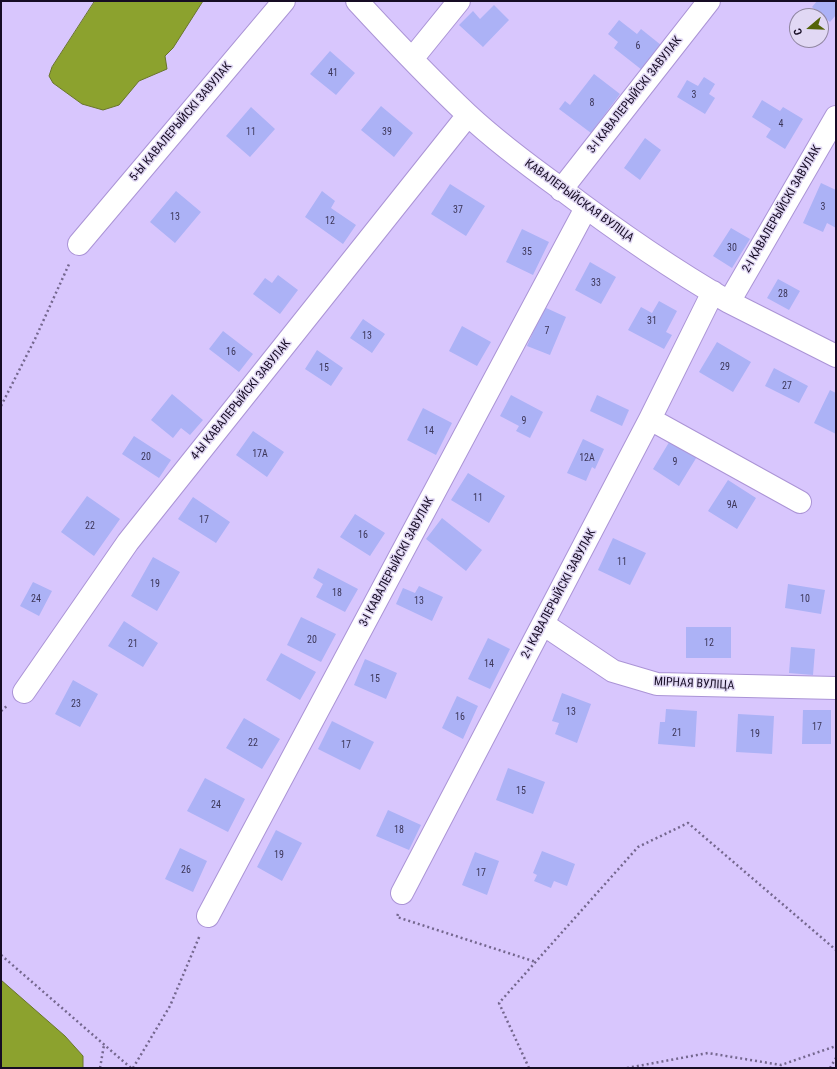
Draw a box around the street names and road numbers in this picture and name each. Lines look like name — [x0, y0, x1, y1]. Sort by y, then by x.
street label: 3-І КАВАЛЕРЫЙСКІ ЗАВУЛАК — [585, 34, 685, 156]
street label: 5-Ы КАВАЛЕРЫЙСКІ ЗАВУЛАК — [127, 60, 235, 184]
street label: 2-І КАВАЛЕРЫЙСКІ ЗАВУЛАК — [740, 143, 824, 275]
street label: КАВАЛЕРЫЙСКАЯ ВУЛІЦА — [522, 157, 636, 245]
street label: 4-Ы КАВАЛЕРЫЙСКІ ЗАВУЛАК — [188, 337, 294, 463]
street label: 3-І КАВАЛЕРЫЙСКІ ЗАВУЛАК — [357, 495, 437, 629]
street label: 2-І КАВАЛЕРЫЙСКІ ЗАВУЛАК — [519, 527, 599, 661]
street label: МІРНАЯ ВУЛІЦА — [653, 675, 735, 693]

